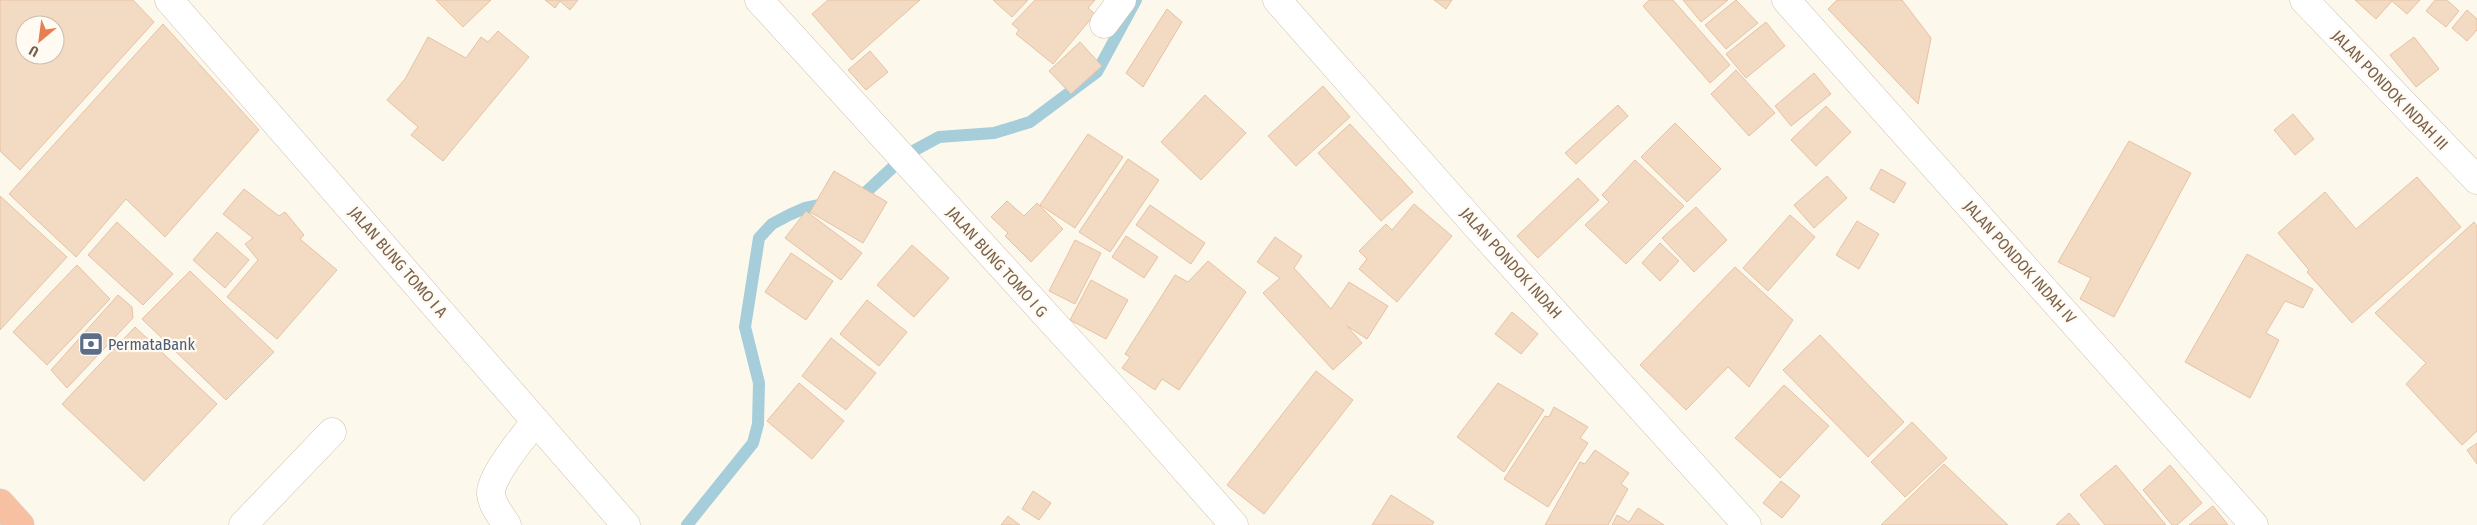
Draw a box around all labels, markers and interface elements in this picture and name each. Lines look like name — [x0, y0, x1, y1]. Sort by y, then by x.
north arrow — [15, 15, 65, 65]
street label: JALAN PONDOK INDAH III — [2328, 26, 2452, 154]
text: U — [26, 42, 42, 60]
street label: JALAN PONDOK INDAH IV — [1960, 197, 2081, 328]
street label: JALAN BUNG TOMO I A — [345, 203, 452, 322]
street label: JALAN BUNG TOMO I G — [943, 203, 1051, 321]
street label: JALAN PONDOK INDAH — [1456, 204, 1566, 322]
bank icon: PermataBank — [78, 331, 104, 357]
place label: PermataBank — [108, 335, 196, 354]

